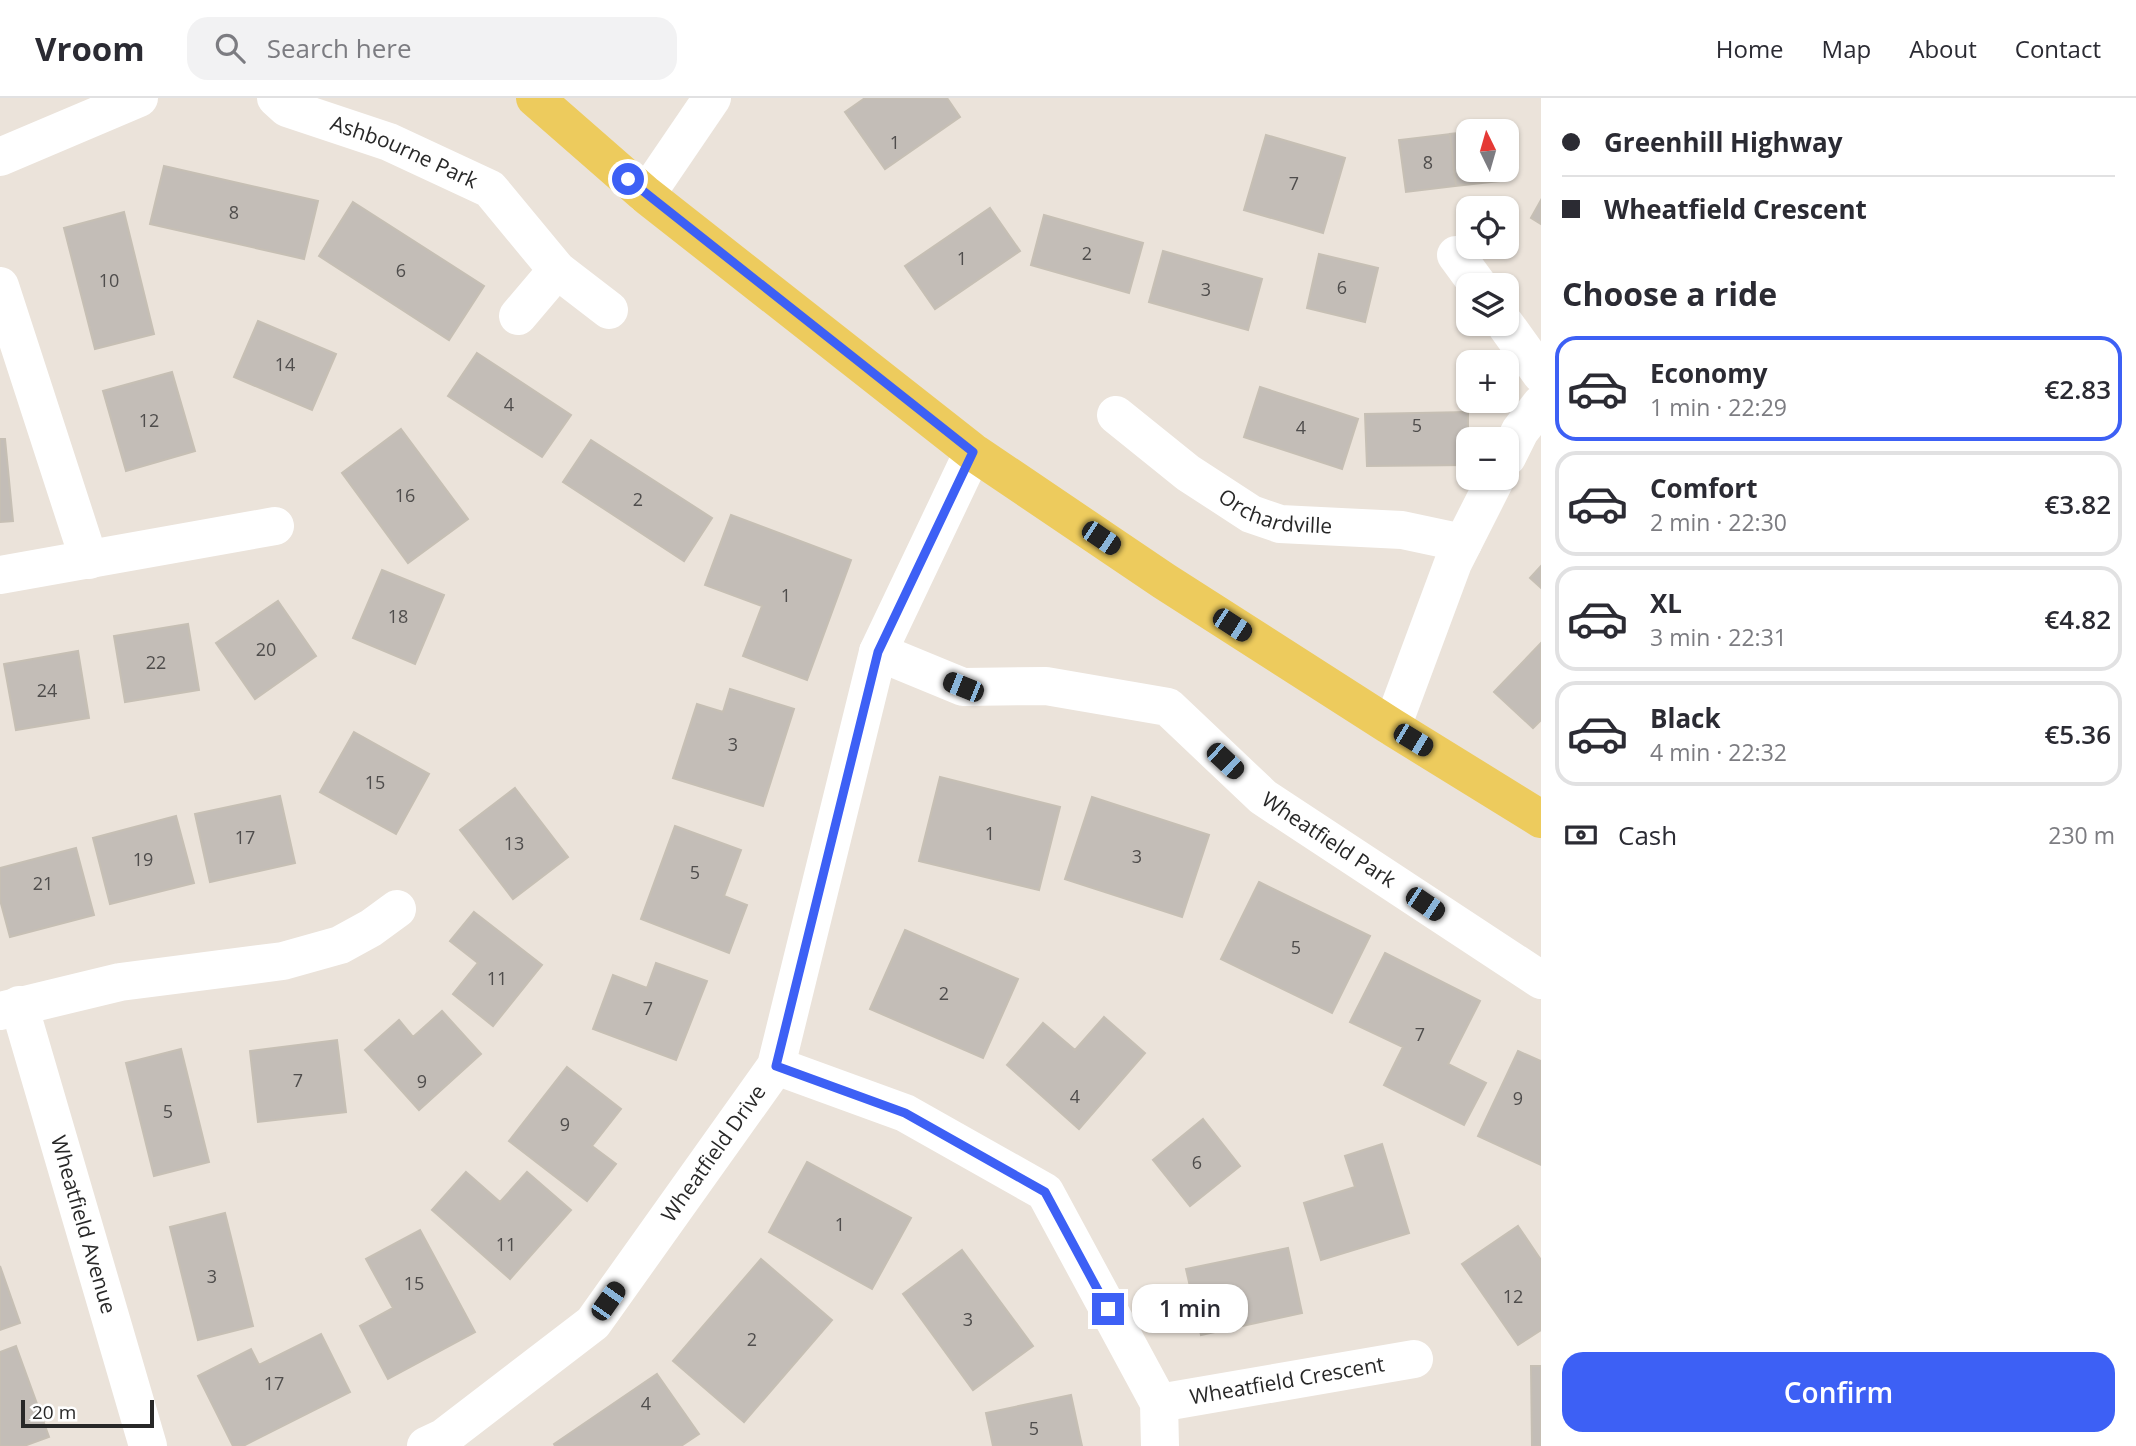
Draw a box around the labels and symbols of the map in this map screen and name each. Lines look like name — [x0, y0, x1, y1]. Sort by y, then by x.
street label: Ashbourne Park — [327, 108, 483, 194]
north arrow — [1456, 119, 1519, 182]
house number: 1 — [890, 130, 900, 154]
house number: 8 — [1423, 150, 1433, 174]
route start — [612, 163, 644, 195]
house number: 7 — [1289, 171, 1299, 195]
house number: 8 — [229, 200, 239, 224]
house number: 2 — [1082, 241, 1092, 265]
house number: 1 — [957, 246, 967, 270]
house number: 6 — [396, 258, 406, 282]
house number: 10 — [99, 268, 119, 292]
house number: 6 — [1337, 275, 1347, 299]
house number: 3 — [1201, 277, 1211, 301]
house number: 14 — [275, 352, 295, 376]
house number: 4 — [504, 392, 514, 416]
house number: 12 — [139, 408, 159, 432]
house number: 5 — [1412, 413, 1422, 437]
house number: 4 — [1296, 415, 1306, 439]
street label: Orchardville — [1214, 482, 1333, 540]
house number: 16 — [395, 483, 415, 507]
house number: 2 — [633, 487, 643, 511]
car — [1078, 518, 1125, 558]
house number: 1 — [781, 583, 791, 607]
house number: 18 — [388, 604, 408, 628]
car — [1209, 605, 1256, 645]
house number: 20 — [256, 637, 276, 661]
house number: 22 — [146, 650, 166, 674]
car — [940, 669, 987, 705]
house number: 24 — [37, 678, 57, 702]
car — [1390, 720, 1437, 760]
house number: 3 — [728, 732, 738, 756]
car — [1203, 739, 1248, 783]
house number: 15 — [365, 770, 385, 794]
street label: Wheatfield Park — [1257, 785, 1401, 894]
house number: 1 — [985, 821, 995, 845]
house number: 17 — [235, 825, 255, 849]
house number: 13 — [504, 831, 524, 855]
house number: 3 — [1132, 844, 1142, 868]
house number: 19 — [133, 847, 153, 871]
house number: 5 — [690, 860, 700, 884]
house number: 21 — [33, 871, 53, 895]
car — [1402, 884, 1449, 924]
house number: 5 — [1291, 935, 1301, 959]
house number: 11 — [487, 966, 507, 990]
house number: 2 — [939, 981, 949, 1005]
house number: 7 — [643, 996, 653, 1020]
house number: 7 — [1415, 1022, 1425, 1046]
house number: 7 — [293, 1068, 303, 1092]
house number: 9 — [417, 1069, 427, 1093]
street label: Wheatfield Drive — [654, 1079, 771, 1227]
house number: 4 — [1070, 1084, 1080, 1108]
house number: 9 — [1513, 1086, 1523, 1110]
house number: 5 — [163, 1099, 173, 1123]
house number: 9 — [560, 1112, 570, 1136]
street label: Wheatfield Avenue — [45, 1132, 124, 1317]
house number: 6 — [1192, 1150, 1202, 1174]
house number: 1 — [835, 1212, 845, 1236]
house number: 11 — [496, 1232, 516, 1256]
house number: 3 — [207, 1264, 217, 1288]
house number: 15 — [404, 1271, 424, 1295]
car — [588, 1278, 629, 1324]
callout: 1 min — [1132, 1284, 1248, 1334]
house number: 12 — [1503, 1284, 1523, 1308]
route end — [1092, 1293, 1124, 1325]
house number: 3 — [963, 1307, 973, 1331]
house number: 2 — [747, 1327, 757, 1351]
street label: Wheatfield Crescent — [1188, 1349, 1386, 1410]
house number: 17 — [264, 1371, 284, 1395]
house number: 4 — [641, 1391, 651, 1415]
scale bar — [21, 1397, 154, 1429]
house number: 5 — [1029, 1416, 1039, 1440]

